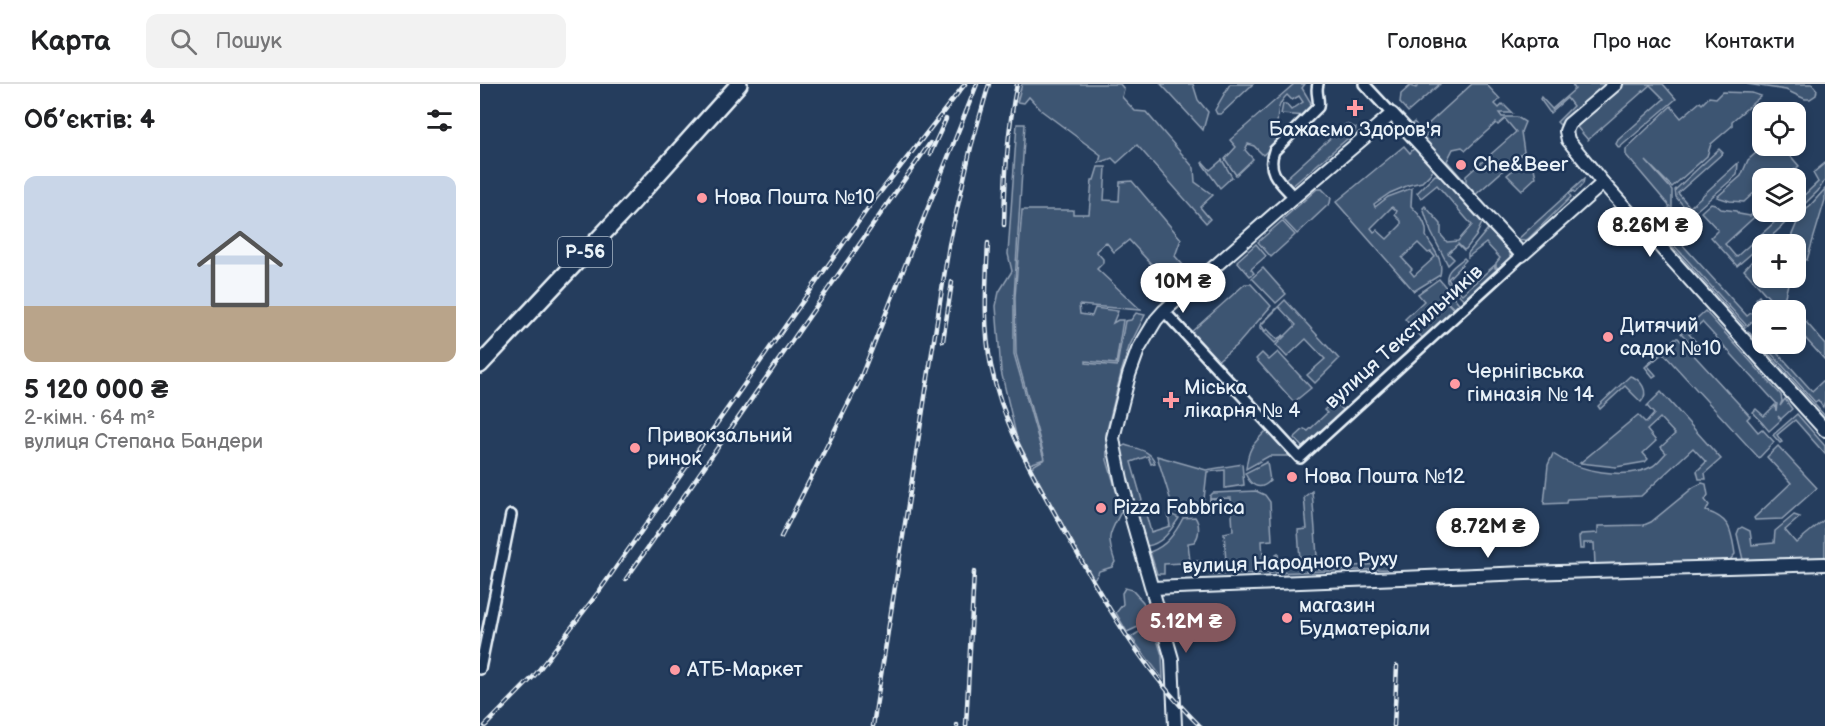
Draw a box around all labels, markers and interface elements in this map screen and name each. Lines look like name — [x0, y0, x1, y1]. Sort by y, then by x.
search box — [146, 14, 566, 68]
text: Карта — [30, 25, 110, 58]
icon: search — [167, 25, 200, 58]
text: Пошук — [215, 28, 282, 55]
text: Головна — [1387, 29, 1467, 54]
text: Карта — [1500, 29, 1559, 54]
text: Про нас — [1592, 29, 1671, 54]
text: Контакти — [1704, 29, 1795, 54]
marker: Бажаємо Здоров'я — [1348, 101, 1362, 115]
map controls — [1752, 102, 1806, 354]
button: locate — [1752, 102, 1806, 156]
icon: filters — [423, 104, 456, 137]
text: Об’єктів: 4 — [24, 105, 155, 136]
place label: Бажаємо Здоров'я — [1269, 118, 1441, 142]
place label: Che&Beer — [1473, 153, 1569, 177]
marker: Che&Beer — [1454, 158, 1468, 172]
button: layers — [1752, 168, 1806, 222]
place label: Нова Пошта №10 — [714, 186, 875, 210]
marker: Нова Пошта №10 — [695, 191, 709, 205]
pin: 8.26M ₴ — [1595, 207, 1705, 258]
text: 8.26M ₴ — [1612, 214, 1688, 238]
icon: home — [186, 215, 294, 323]
button: + — [1752, 234, 1806, 288]
road number: Р-56 — [558, 237, 612, 267]
street label: вулиця Текстильників — [1320, 260, 1488, 414]
pin: 10M ₴ — [1141, 263, 1225, 314]
text: 10M ₴ — [1155, 270, 1211, 294]
button: − — [1752, 300, 1806, 354]
place label: Дитячий садок №10 — [1620, 314, 1721, 361]
marker: Дитячий садок №10 — [1601, 330, 1615, 344]
place label: Чернігівська гімназія № 14 — [1467, 360, 1594, 407]
text: 5 120 000 ₴ — [24, 375, 168, 406]
place label: Міська лікарня № 4 — [1184, 376, 1301, 423]
marker: Чернігівська гімназія № 14 — [1448, 377, 1462, 391]
marker: Міська лікарня № 4 — [1162, 391, 1180, 409]
text: 2-кімн. · 64 m² — [24, 406, 155, 430]
place label: Привокзальний ринок — [647, 424, 793, 471]
text: вулиця Степана Бандери — [24, 430, 263, 454]
marker: Привокзальний ринок — [628, 441, 642, 455]
place label: Нова Пошта №12 — [1304, 465, 1465, 489]
marker: Нова Пошта №12 — [1285, 470, 1299, 484]
place label: Pizza Fabbrica — [1113, 496, 1245, 520]
marker: Pizza Fabbrica — [1094, 501, 1108, 515]
pin: 8.72M ₴ — [1433, 508, 1543, 559]
text: 8.72M ₴ — [1450, 515, 1526, 539]
street label: вулиця Народного Руху — [1182, 547, 1398, 579]
place label: магазин Будматеріали — [1299, 594, 1430, 641]
pin: 5.12M ₴ — [1131, 603, 1241, 654]
text: 5.12M ₴ — [1150, 610, 1222, 634]
marker: магазин Будматеріали — [1280, 611, 1294, 625]
place label: АТБ-Маркет — [686, 658, 804, 682]
marker: АТБ-Маркет — [668, 663, 682, 677]

